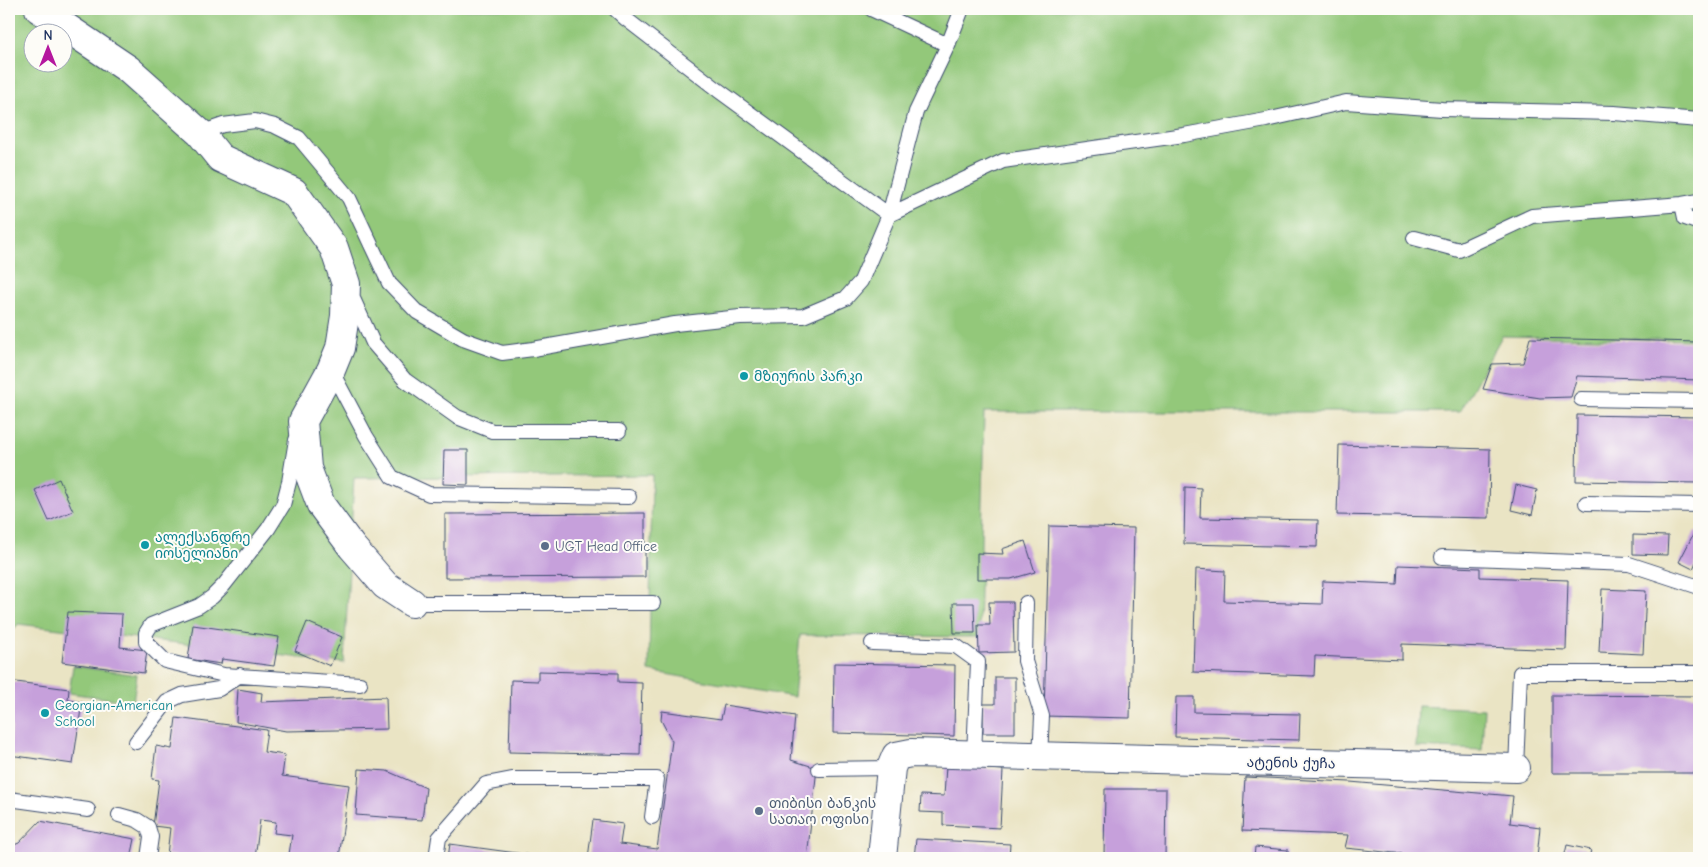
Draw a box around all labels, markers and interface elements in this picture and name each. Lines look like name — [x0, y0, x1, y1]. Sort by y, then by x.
north arrow — [22, 22, 72, 72]
text: N — [43, 27, 53, 44]
place label: მზიურის პარკი — [754, 368, 863, 385]
marker: მზიურის პარკი — [738, 370, 750, 382]
place label: ალექსანდრე იოსელიანი — [155, 529, 251, 562]
place label: UGT Head Office — [555, 538, 657, 555]
marker: ალექსანდრე იოსელიანი — [139, 539, 151, 551]
marker: UGT Head Office — [539, 540, 551, 552]
place label: Georgian-American School — [55, 697, 173, 730]
marker: Georgian-American School — [39, 707, 51, 719]
street label: ატენის ქუჩა — [1246, 754, 1336, 772]
place label: თიბისი ბანკის სათაო ოფისი — [769, 795, 876, 828]
marker: თიბისი ბანკის სათაო ოფისი — [753, 805, 765, 817]

